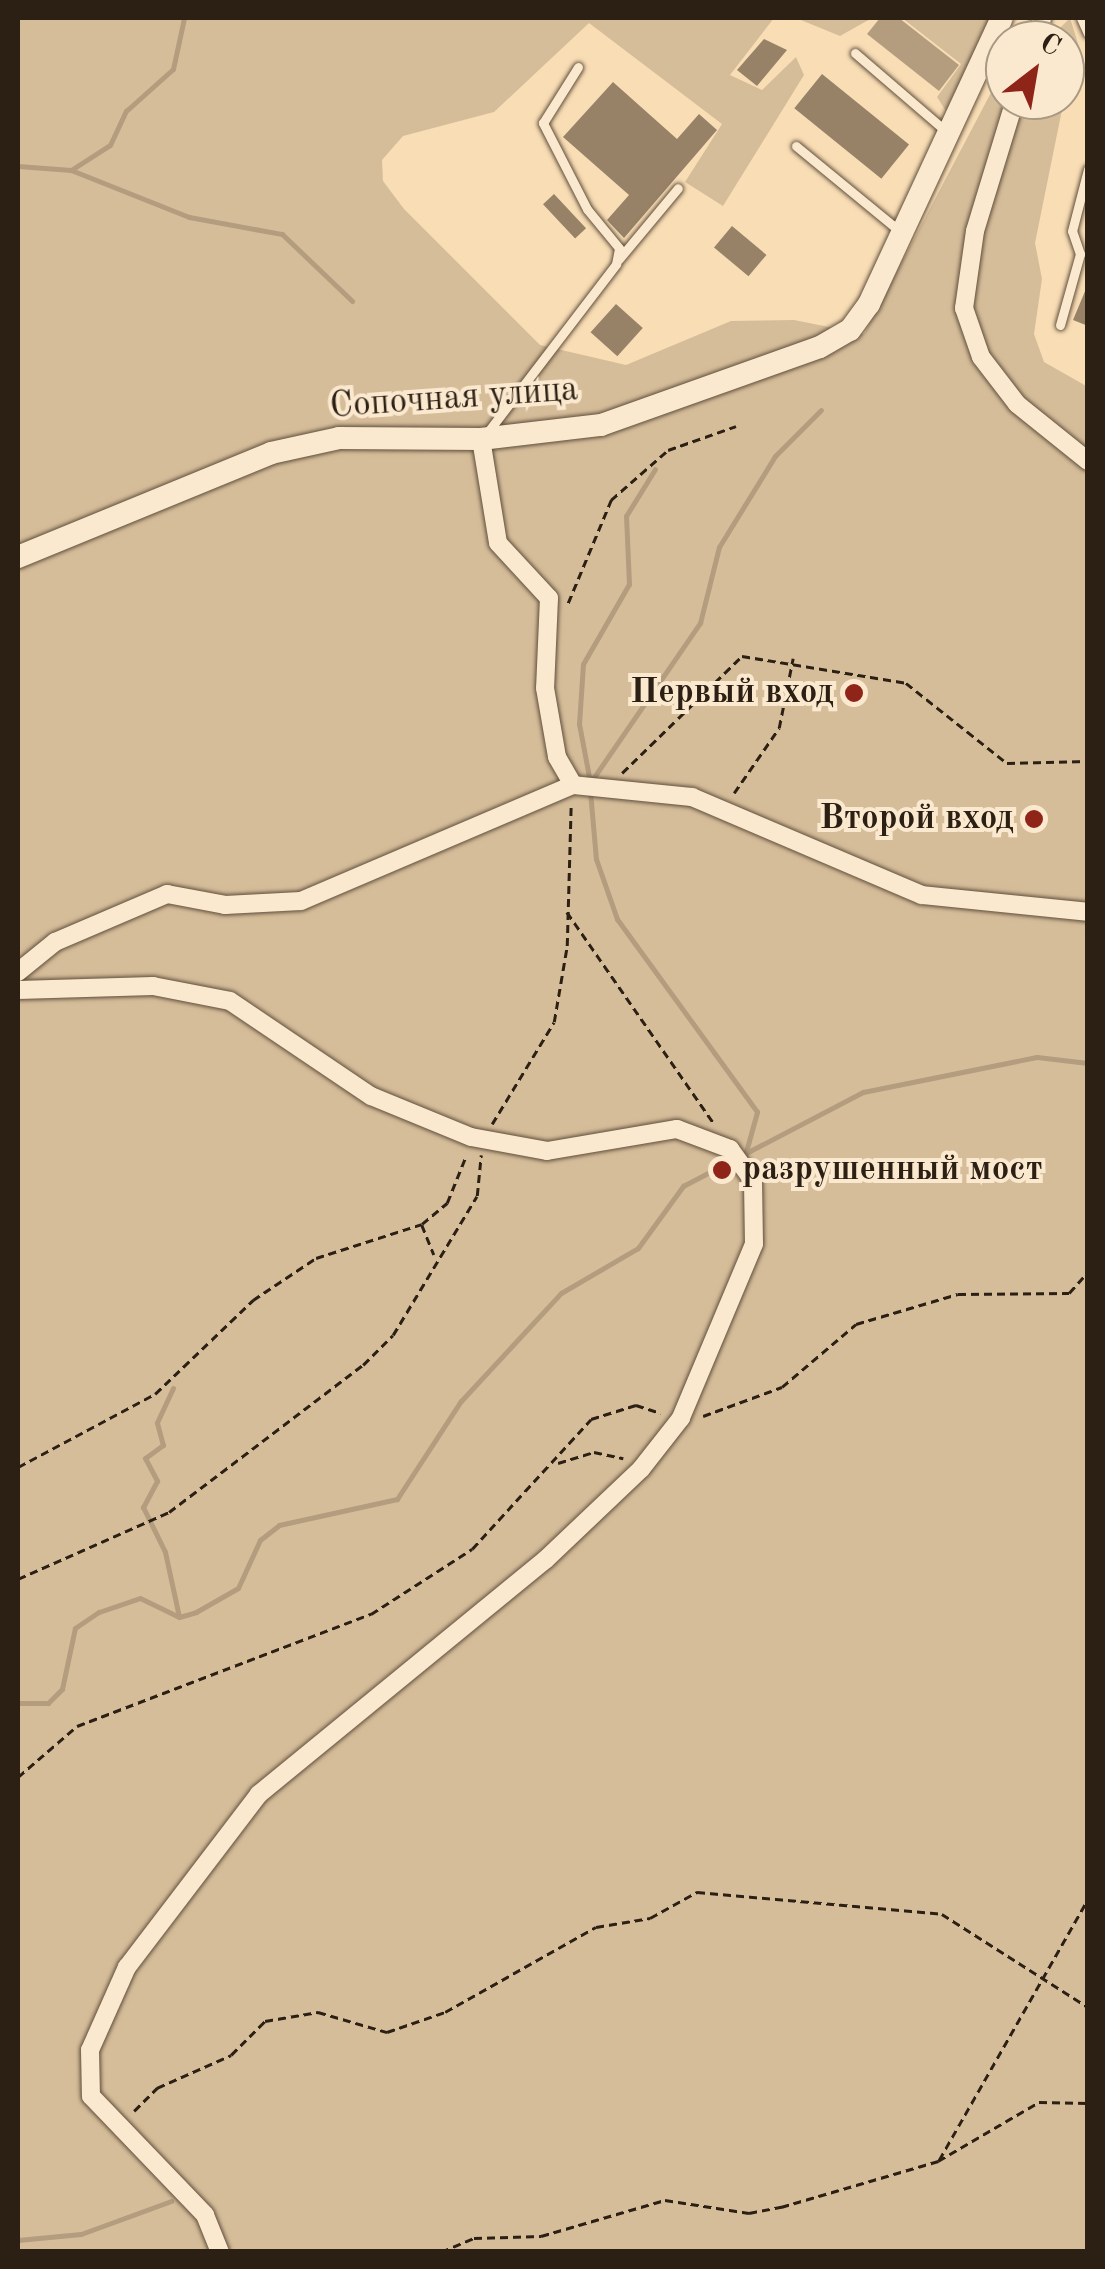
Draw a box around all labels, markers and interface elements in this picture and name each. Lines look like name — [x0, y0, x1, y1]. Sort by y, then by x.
north arrow — [985, 20, 1085, 120]
text: С — [1034, 29, 1065, 63]
street label: Сопочная улица — [328, 369, 580, 429]
place label: Первый вход — [630, 672, 834, 714]
marker: Первый вход — [843, 682, 865, 704]
place label: Второй вход — [819, 798, 1014, 840]
marker: Второй вход — [1023, 808, 1045, 830]
place label: разрушенный мост — [742, 1149, 1043, 1191]
marker: разрушенный мост — [711, 1159, 733, 1181]

